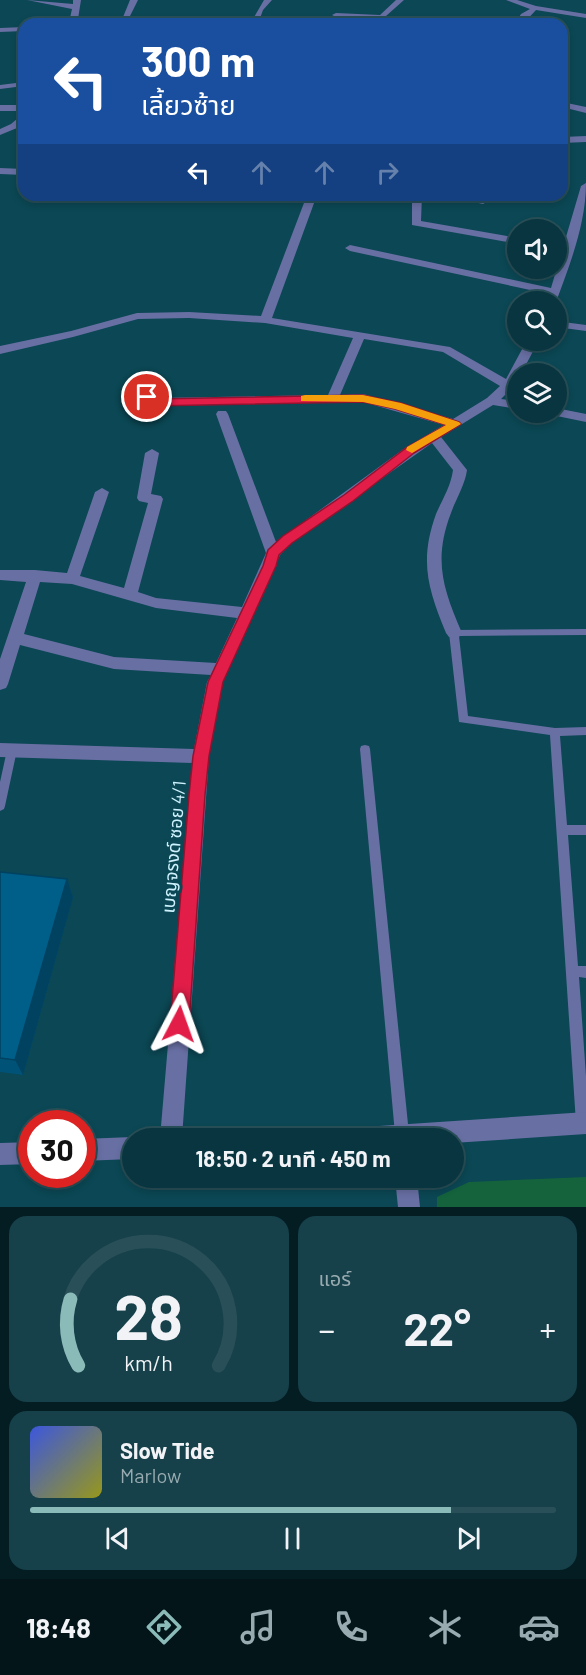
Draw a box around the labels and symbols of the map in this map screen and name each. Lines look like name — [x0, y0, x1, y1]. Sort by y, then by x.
pin — [121, 371, 172, 422]
street label: เบญจรงด์ ซอย 4/1 — [156, 780, 190, 914]
position arrow — [147, 992, 211, 1056]
speed limit sign: 30 — [18, 1110, 96, 1188]

